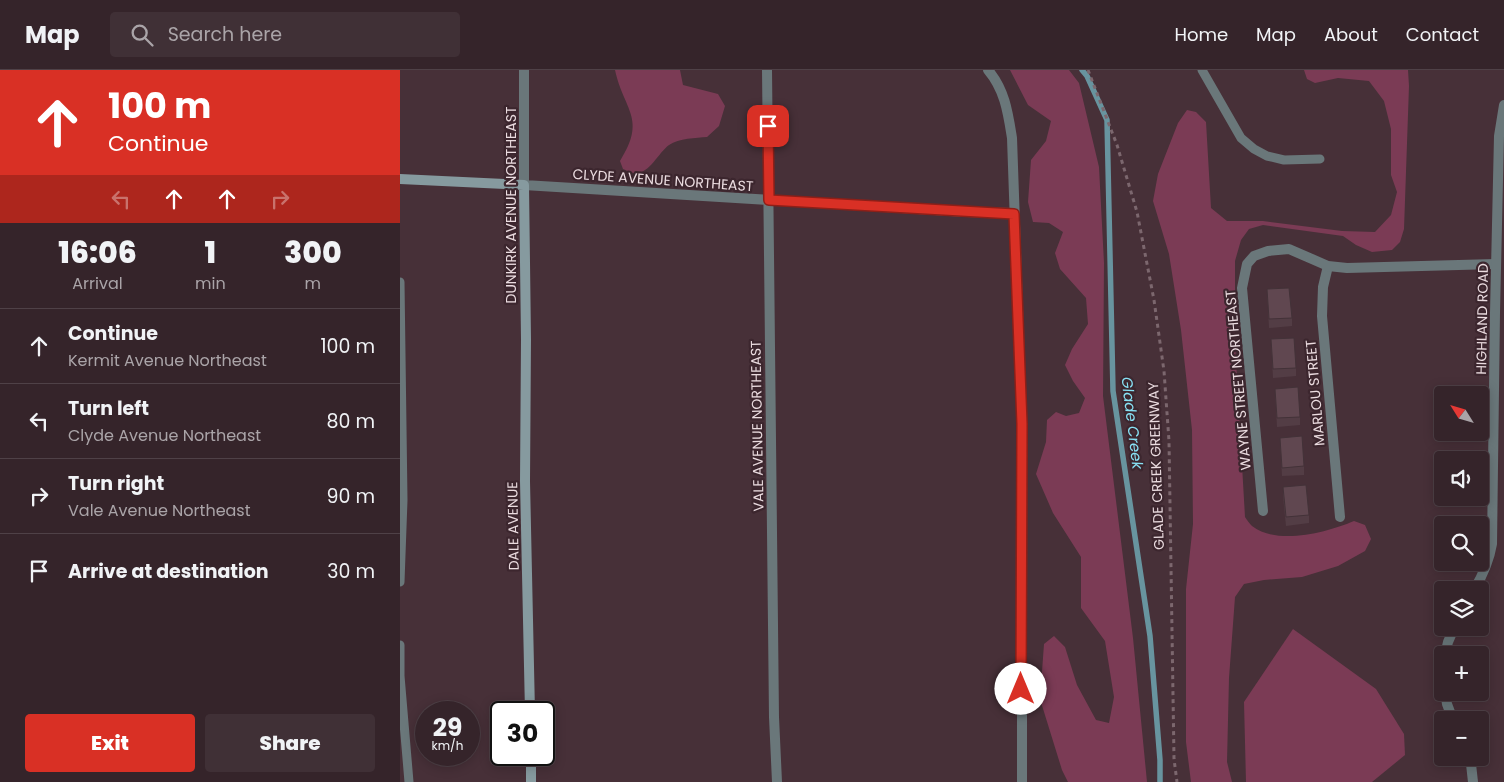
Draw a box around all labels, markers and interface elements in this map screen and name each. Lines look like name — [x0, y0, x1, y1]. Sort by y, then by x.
search box — [110, 12, 460, 57]
text: Map — [25, 18, 80, 51]
icon: search — [128, 21, 156, 49]
text: Search here — [168, 21, 282, 48]
text: Home — [1174, 22, 1228, 47]
text: Map — [1256, 22, 1296, 47]
text: About — [1324, 22, 1378, 47]
text: Contact — [1406, 22, 1479, 47]
text: 100 m — [108, 81, 211, 130]
icon: ahead — [25, 90, 90, 155]
pin — [747, 105, 789, 147]
street label: DUNKIRK AVENUE NORTHEAST — [501, 106, 521, 303]
icon: arrive — [754, 112, 782, 140]
text: Continue — [108, 128, 208, 159]
street label: CLYDE AVENUE NORTHEAST — [572, 164, 754, 196]
icon: left — [107, 185, 135, 213]
icon: ahead — [160, 185, 188, 213]
icon: ahead — [213, 185, 241, 213]
icon: right — [266, 185, 294, 213]
text: 16:06 — [58, 231, 137, 274]
text: 1 — [205, 231, 216, 274]
text: 300 — [284, 231, 342, 274]
street label: HIGHLAND ROAD — [1471, 263, 1493, 375]
text: Arrival — [72, 272, 123, 295]
text: min — [195, 272, 226, 295]
text: m — [305, 272, 321, 295]
street label: WAYNE STREET NORTHEAST — [1220, 289, 1256, 471]
text: Continue — [68, 320, 158, 347]
icon: ahead — [25, 332, 53, 360]
text: 100 m — [320, 333, 375, 360]
street label: MARLOU STREET — [1300, 339, 1330, 447]
street label: VALE AVENUE NORTHEAST — [746, 340, 768, 512]
text: Kermit Avenue Northeast — [68, 349, 267, 372]
water label: Glade Creek — [1116, 376, 1149, 472]
street label: GLADE CREEK GREENWAY — [1143, 382, 1169, 550]
north arrow — [1434, 386, 1489, 441]
map controls — [1434, 386, 1489, 766]
text: Turn left — [68, 395, 149, 422]
icon: left — [25, 407, 53, 435]
text: 80 m — [326, 408, 375, 435]
text: Clyde Avenue Northeast — [68, 424, 261, 447]
button: sound — [1434, 451, 1489, 506]
text: Turn right — [68, 470, 164, 497]
street label: DALE AVENUE — [502, 481, 524, 571]
icon: right — [25, 482, 53, 510]
text: 90 m — [326, 483, 375, 510]
text: Vale Avenue Northeast — [68, 499, 251, 522]
button: search — [1434, 516, 1489, 571]
icon: arrive — [25, 557, 53, 585]
text: Arrive at destination — [68, 558, 269, 585]
text: 30 m — [327, 558, 375, 585]
button: layers — [1434, 581, 1489, 636]
button: + — [1434, 646, 1489, 701]
position arrow — [994, 662, 1046, 714]
speed limit sign: 30 — [490, 701, 555, 766]
text: 29 — [433, 710, 462, 745]
button: − — [1434, 711, 1489, 766]
button: Exit — [25, 714, 195, 772]
button: Share — [205, 714, 375, 772]
text: km/h — [432, 737, 463, 754]

